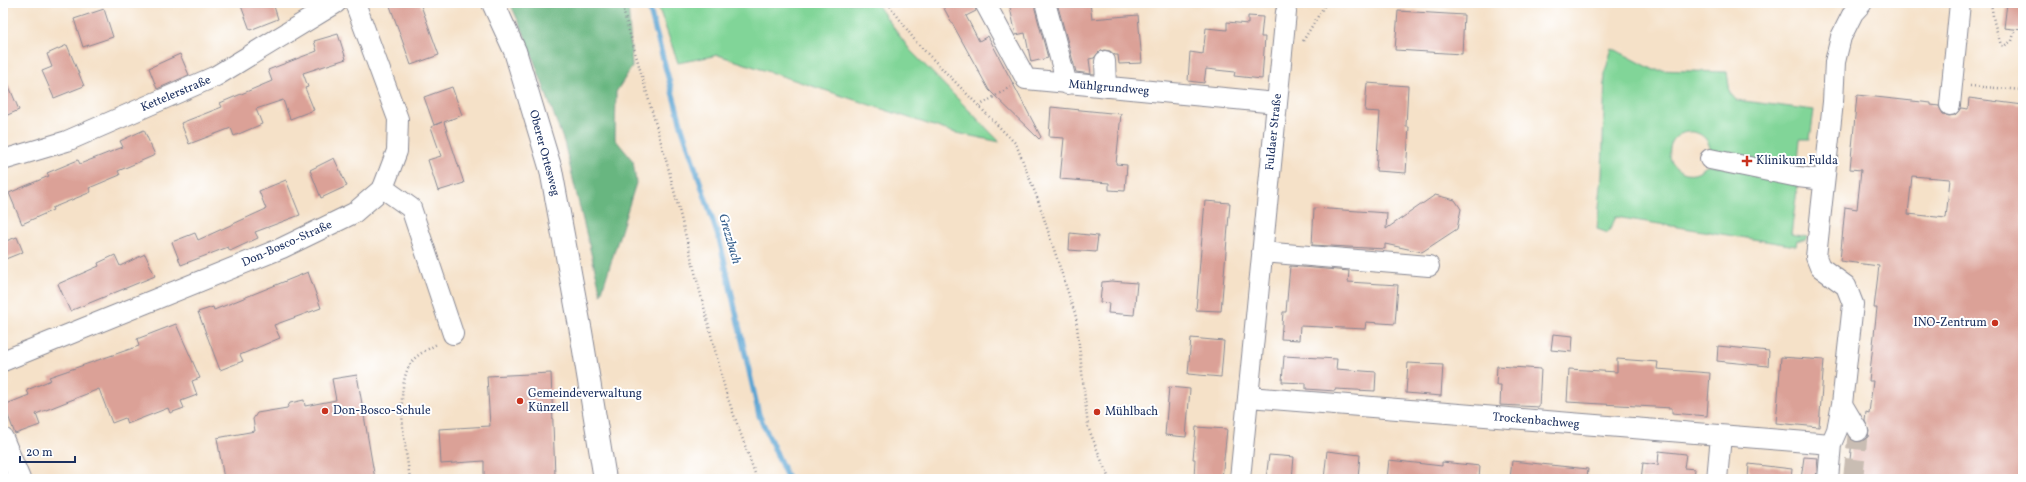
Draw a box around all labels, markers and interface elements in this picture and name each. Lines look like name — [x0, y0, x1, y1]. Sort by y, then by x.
street label: Kettelerstraße — [138, 72, 214, 116]
street label: Mühlgrundweg — [1068, 76, 1150, 100]
street label: Fuldaer Straße — [1262, 92, 1286, 171]
street label: Oberer Ortesweg — [525, 108, 563, 198]
place label: Klinikum Fulda — [1756, 153, 1838, 169]
marker: Klinikum Fulda — [1741, 155, 1753, 167]
water label: Grezzbach — [713, 212, 745, 267]
street label: Don-Bosco-Straße — [239, 217, 335, 271]
place label: INO-Zentrum — [1913, 315, 1987, 331]
marker: INO-Zentrum — [1990, 318, 2000, 328]
place label: Gemeindeverwaltung Künzell — [528, 386, 642, 416]
marker: Gemeindeverwaltung Künzell — [515, 396, 525, 406]
place label: Don-Bosco-Schule — [333, 403, 431, 419]
place label: Mühlbach — [1105, 404, 1158, 420]
marker: Don-Bosco-Schule — [320, 406, 330, 416]
marker: Mühlbach — [1092, 407, 1102, 417]
street label: Trockenbachweg — [1492, 409, 1580, 433]
scale bar — [20, 438, 75, 464]
text: 20 m — [26, 445, 53, 461]

